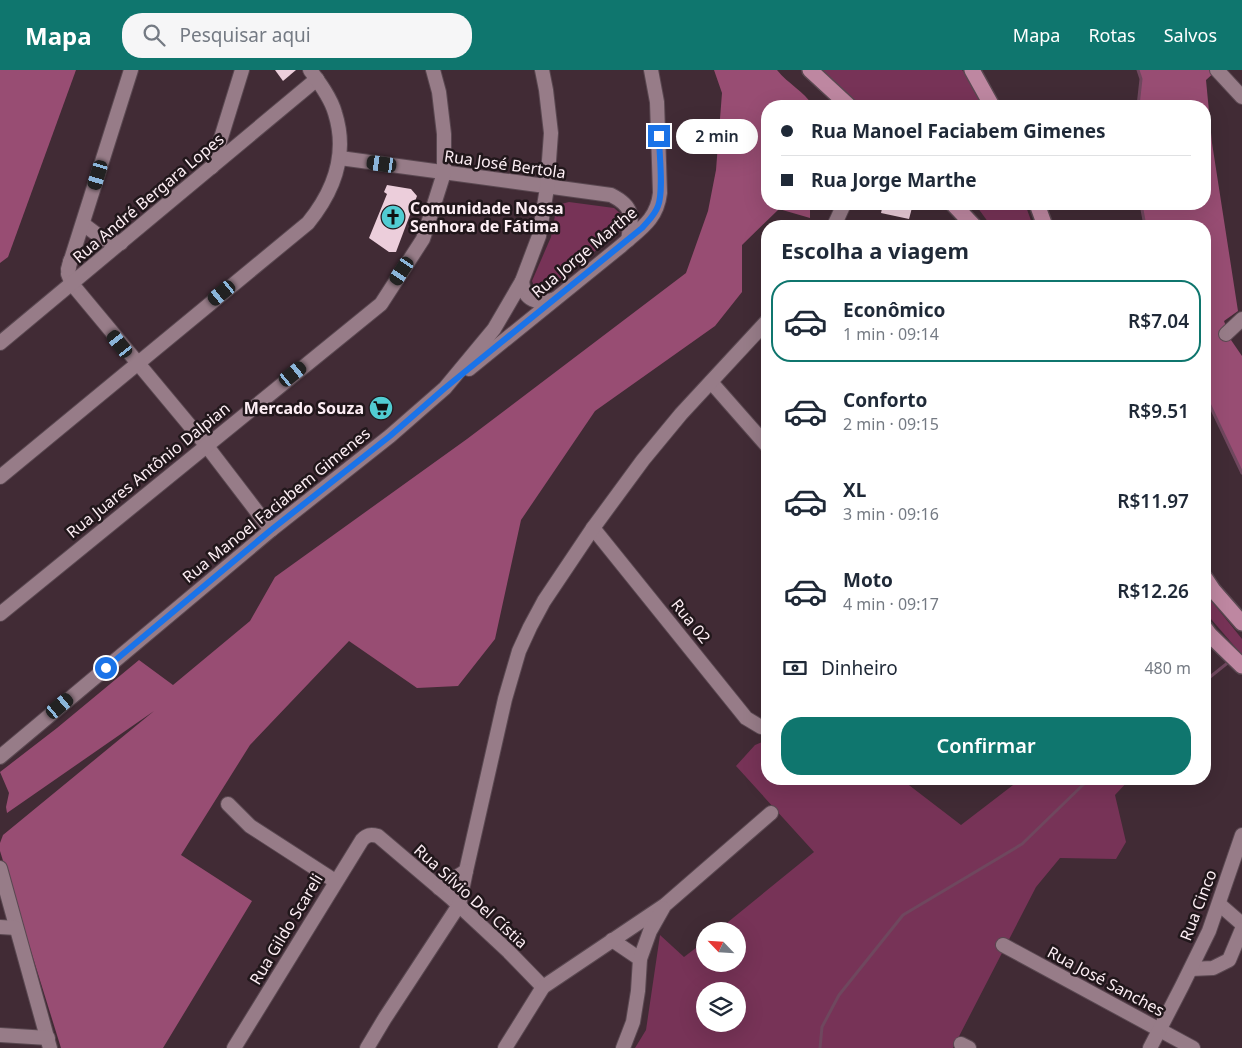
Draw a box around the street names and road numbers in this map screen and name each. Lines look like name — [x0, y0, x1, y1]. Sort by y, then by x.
street label: Rua André Bergara Lopes — [68, 128, 228, 268]
street label: Rua José Bertola — [443, 145, 567, 183]
street label: Rua Jorge Marthe — [527, 201, 641, 303]
street label: Rua Juares Antônio Dalpian — [62, 397, 234, 543]
street label: Rua Manoel Faciabem Gimenes — [177, 422, 375, 588]
street label: Rua 02 — [666, 594, 716, 648]
street label: Rua Sílvio Del Cístia — [409, 839, 533, 953]
street label: Rua Cinco — [1174, 866, 1222, 944]
street label: Rua Gildo Scareli — [244, 870, 328, 988]
street label: Rua José Sanches — [1044, 941, 1168, 1021]

